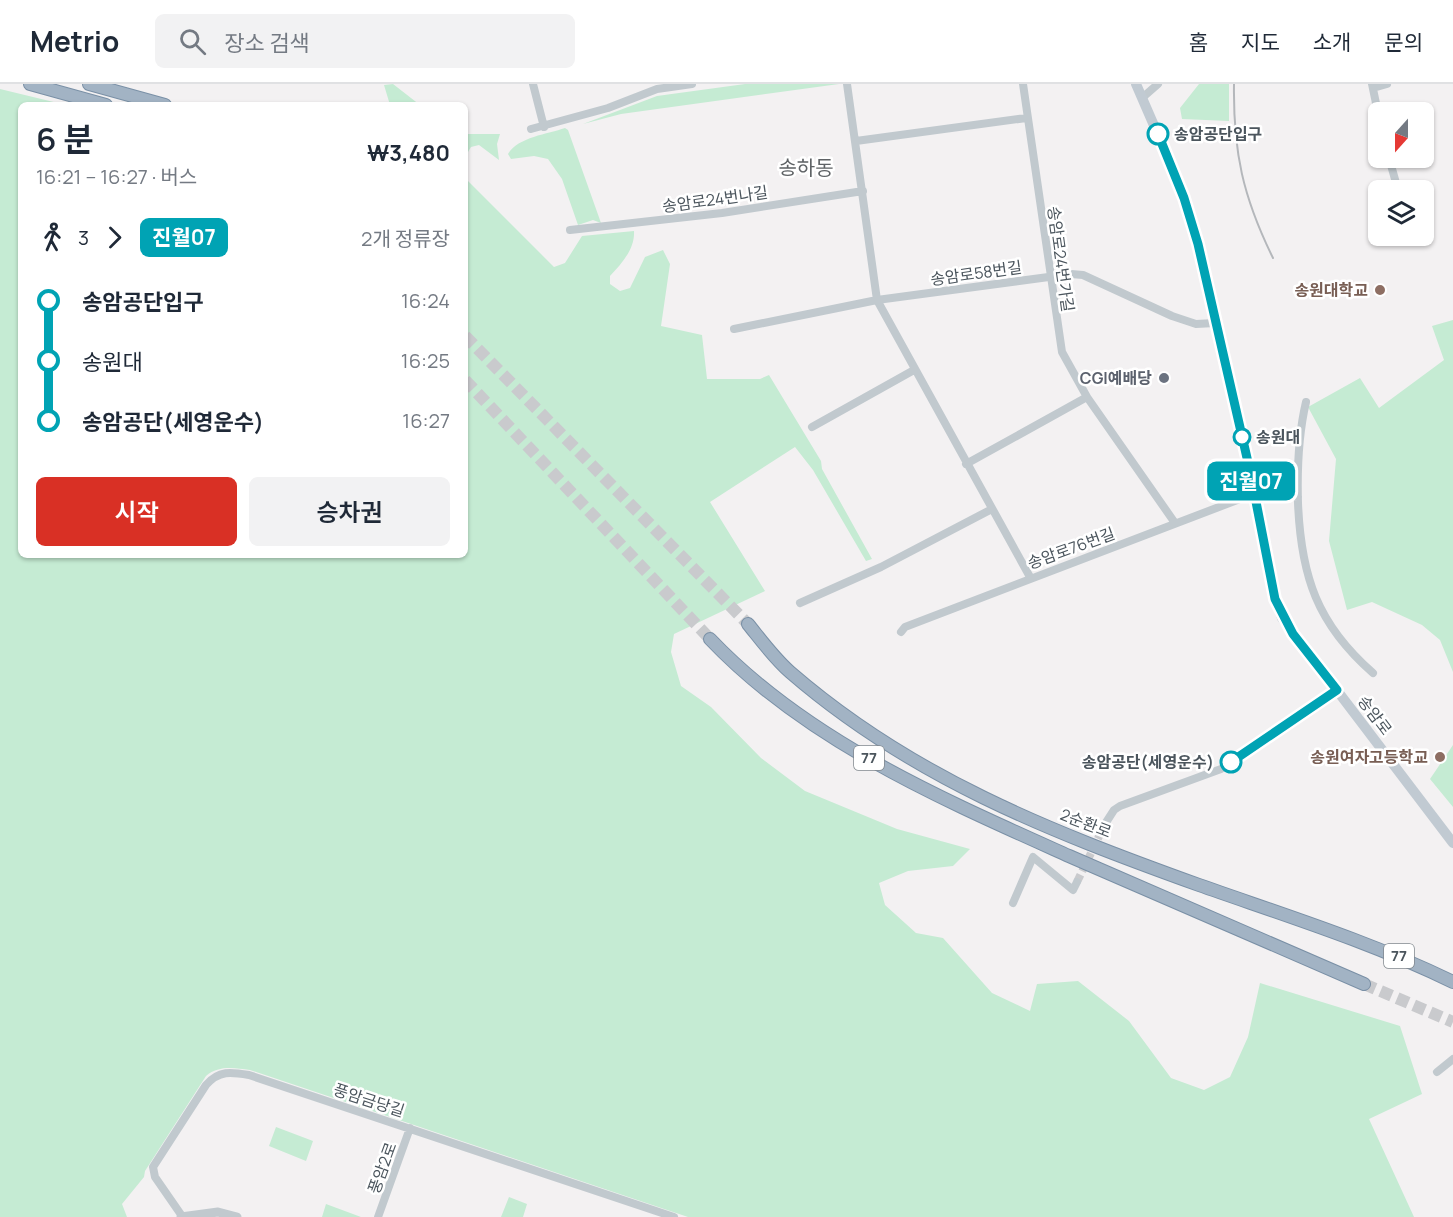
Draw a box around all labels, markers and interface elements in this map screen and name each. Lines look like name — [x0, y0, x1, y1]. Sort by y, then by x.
search box — [155, 14, 575, 68]
text: Metrio — [30, 22, 119, 60]
icon: search — [176, 25, 209, 58]
text: 장소 검색 — [224, 28, 310, 58]
text: 홈 — [1189, 28, 1208, 56]
text: 지도 — [1241, 28, 1280, 56]
text: 소개 — [1313, 28, 1351, 56]
text: 문의 — [1384, 28, 1423, 56]
north arrow — [1368, 102, 1434, 168]
map controls — [1368, 102, 1434, 246]
text: 6 분 — [36, 116, 93, 161]
marker: 송암공단입구 — [1147, 123, 1169, 145]
place label: 송암공단입구 — [1174, 123, 1262, 145]
text: ₩3,480 — [367, 138, 450, 168]
district label: 송하동 — [778, 154, 834, 181]
text: 16:21 – 16:27 · 버스 — [36, 163, 197, 190]
button: layers — [1368, 180, 1434, 246]
street label: 송암로24번나길 — [661, 181, 769, 217]
street label: 송암로24번가길 — [1043, 205, 1079, 313]
icon: walk — [36, 221, 69, 254]
icon: forward — [98, 221, 131, 254]
text: 진월07 — [152, 223, 216, 251]
text: 3 — [78, 224, 89, 251]
text: 2개 정류장 — [361, 225, 450, 252]
street label: 송암로58번길 — [929, 256, 1023, 290]
place label: 송원대학교 — [1294, 279, 1368, 301]
marker: 송원대학교 — [1373, 283, 1387, 297]
text: 송암공단입구 — [82, 287, 203, 317]
text: 16:24 — [401, 287, 450, 314]
text: 송원대 — [82, 347, 143, 377]
text: 16:25 — [401, 347, 450, 374]
place label: CGI예배당 — [1080, 367, 1152, 389]
marker: CGI예배당 — [1157, 371, 1171, 385]
text: 송암공단(세영운수) — [82, 407, 264, 437]
text: 16:27 — [402, 407, 450, 434]
place label: 송원대 — [1256, 426, 1300, 448]
marker: 송원대 — [1233, 428, 1251, 446]
line badge: 진월07 — [1209, 462, 1293, 500]
text: 진월07 — [1219, 467, 1283, 495]
button: 시작 — [36, 477, 237, 546]
button: 승차권 — [249, 477, 450, 546]
street label: 송암로76번길 — [1024, 522, 1118, 574]
street label: 송암로 — [1353, 691, 1397, 739]
road number: 77 — [854, 746, 884, 770]
place label: 송원여자고등학교 — [1310, 746, 1428, 768]
marker: 송원여자고등학교 — [1433, 750, 1447, 764]
place label: 송암공단(세영운수) — [1082, 751, 1214, 773]
marker: 송암공단(세영운수) — [1220, 751, 1242, 773]
street label: 2순환로 — [1057, 803, 1115, 843]
road number: 77 — [1384, 944, 1414, 968]
street label: 풍암금당길 — [331, 1078, 407, 1122]
street label: 풍암2로 — [363, 1139, 402, 1197]

